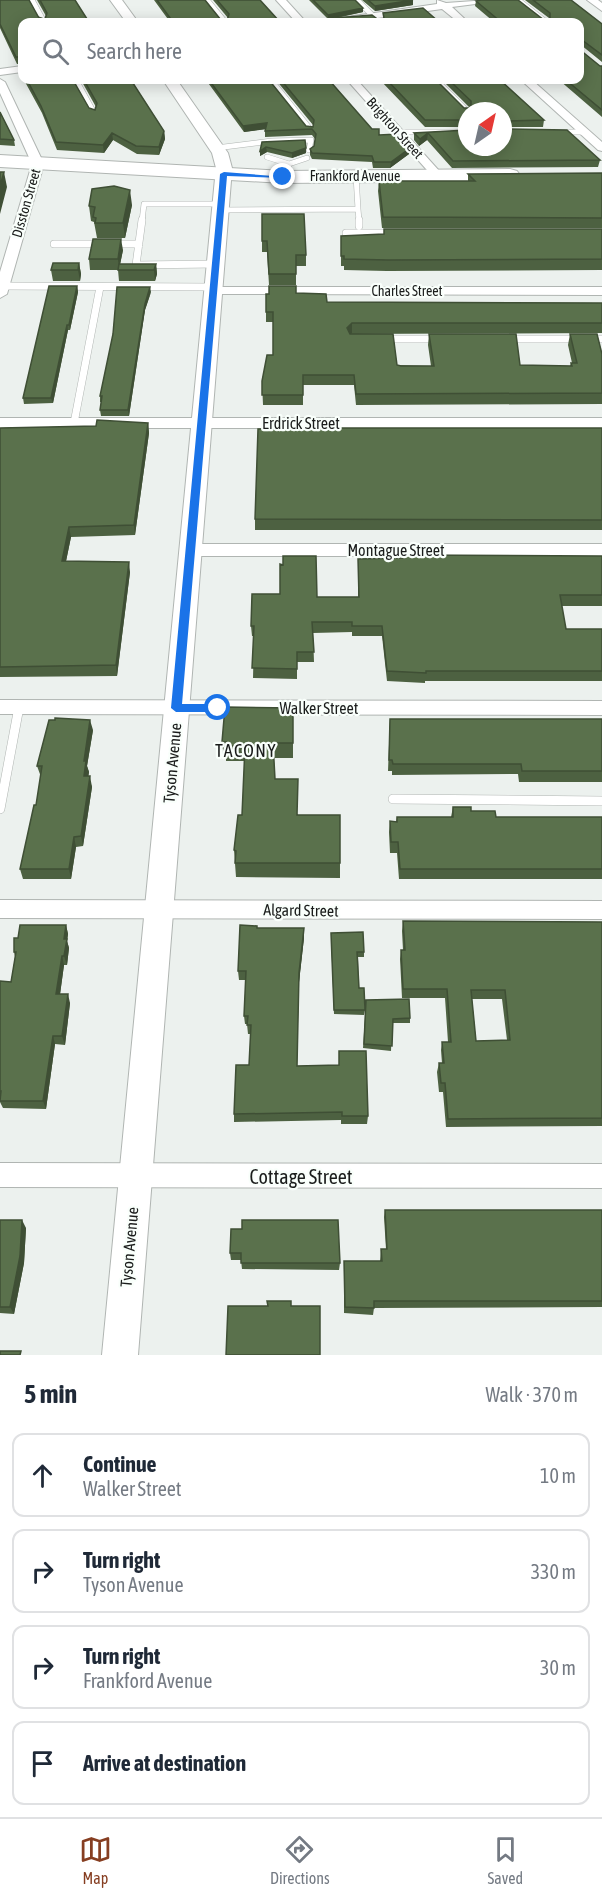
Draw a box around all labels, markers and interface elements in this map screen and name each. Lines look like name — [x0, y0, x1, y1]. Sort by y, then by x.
search box — [18, 18, 584, 84]
icon: search — [39, 35, 72, 68]
text: Search here — [87, 38, 182, 64]
street label: Brighton Street — [363, 94, 427, 162]
north arrow — [458, 102, 512, 156]
route end — [269, 163, 295, 189]
street label: Disston Street — [9, 167, 43, 239]
street label: Frankford Avenue — [310, 168, 400, 184]
street label: Charles Street — [371, 283, 443, 299]
street label: Erdrick Street — [262, 414, 340, 432]
street label: Montague Street — [347, 541, 445, 560]
route start — [204, 694, 230, 720]
street label: Walker Street — [280, 699, 359, 717]
street label: Tyson Avenue — [160, 722, 185, 804]
district label: TACONY — [215, 740, 277, 761]
street label: Algard Street — [263, 900, 339, 921]
street label: Cottage Street — [249, 1165, 353, 1188]
street label: Tyson Avenue — [117, 1206, 142, 1288]
text: 5 min — [24, 1379, 77, 1409]
text: Walk · 370 m — [486, 1383, 578, 1406]
text: Continue — [83, 1451, 157, 1477]
icon: ahead — [26, 1459, 59, 1492]
text: 10 m — [540, 1464, 576, 1487]
text: Walker Street — [83, 1477, 182, 1500]
text: Turn right — [83, 1547, 160, 1573]
icon: right — [26, 1555, 59, 1588]
text: 330 m — [531, 1560, 576, 1583]
text: Tyson Avenue — [83, 1573, 183, 1596]
text: Turn right — [83, 1643, 160, 1669]
icon: right — [26, 1651, 59, 1684]
text: 30 m — [540, 1656, 576, 1679]
text: Frankford Avenue — [83, 1669, 212, 1692]
icon: arrive — [26, 1747, 59, 1780]
text: Arrive at destination — [83, 1750, 246, 1776]
tab: Map — [79, 1833, 112, 1887]
tab: Directions — [270, 1833, 330, 1887]
tab: Saved — [488, 1833, 523, 1887]

